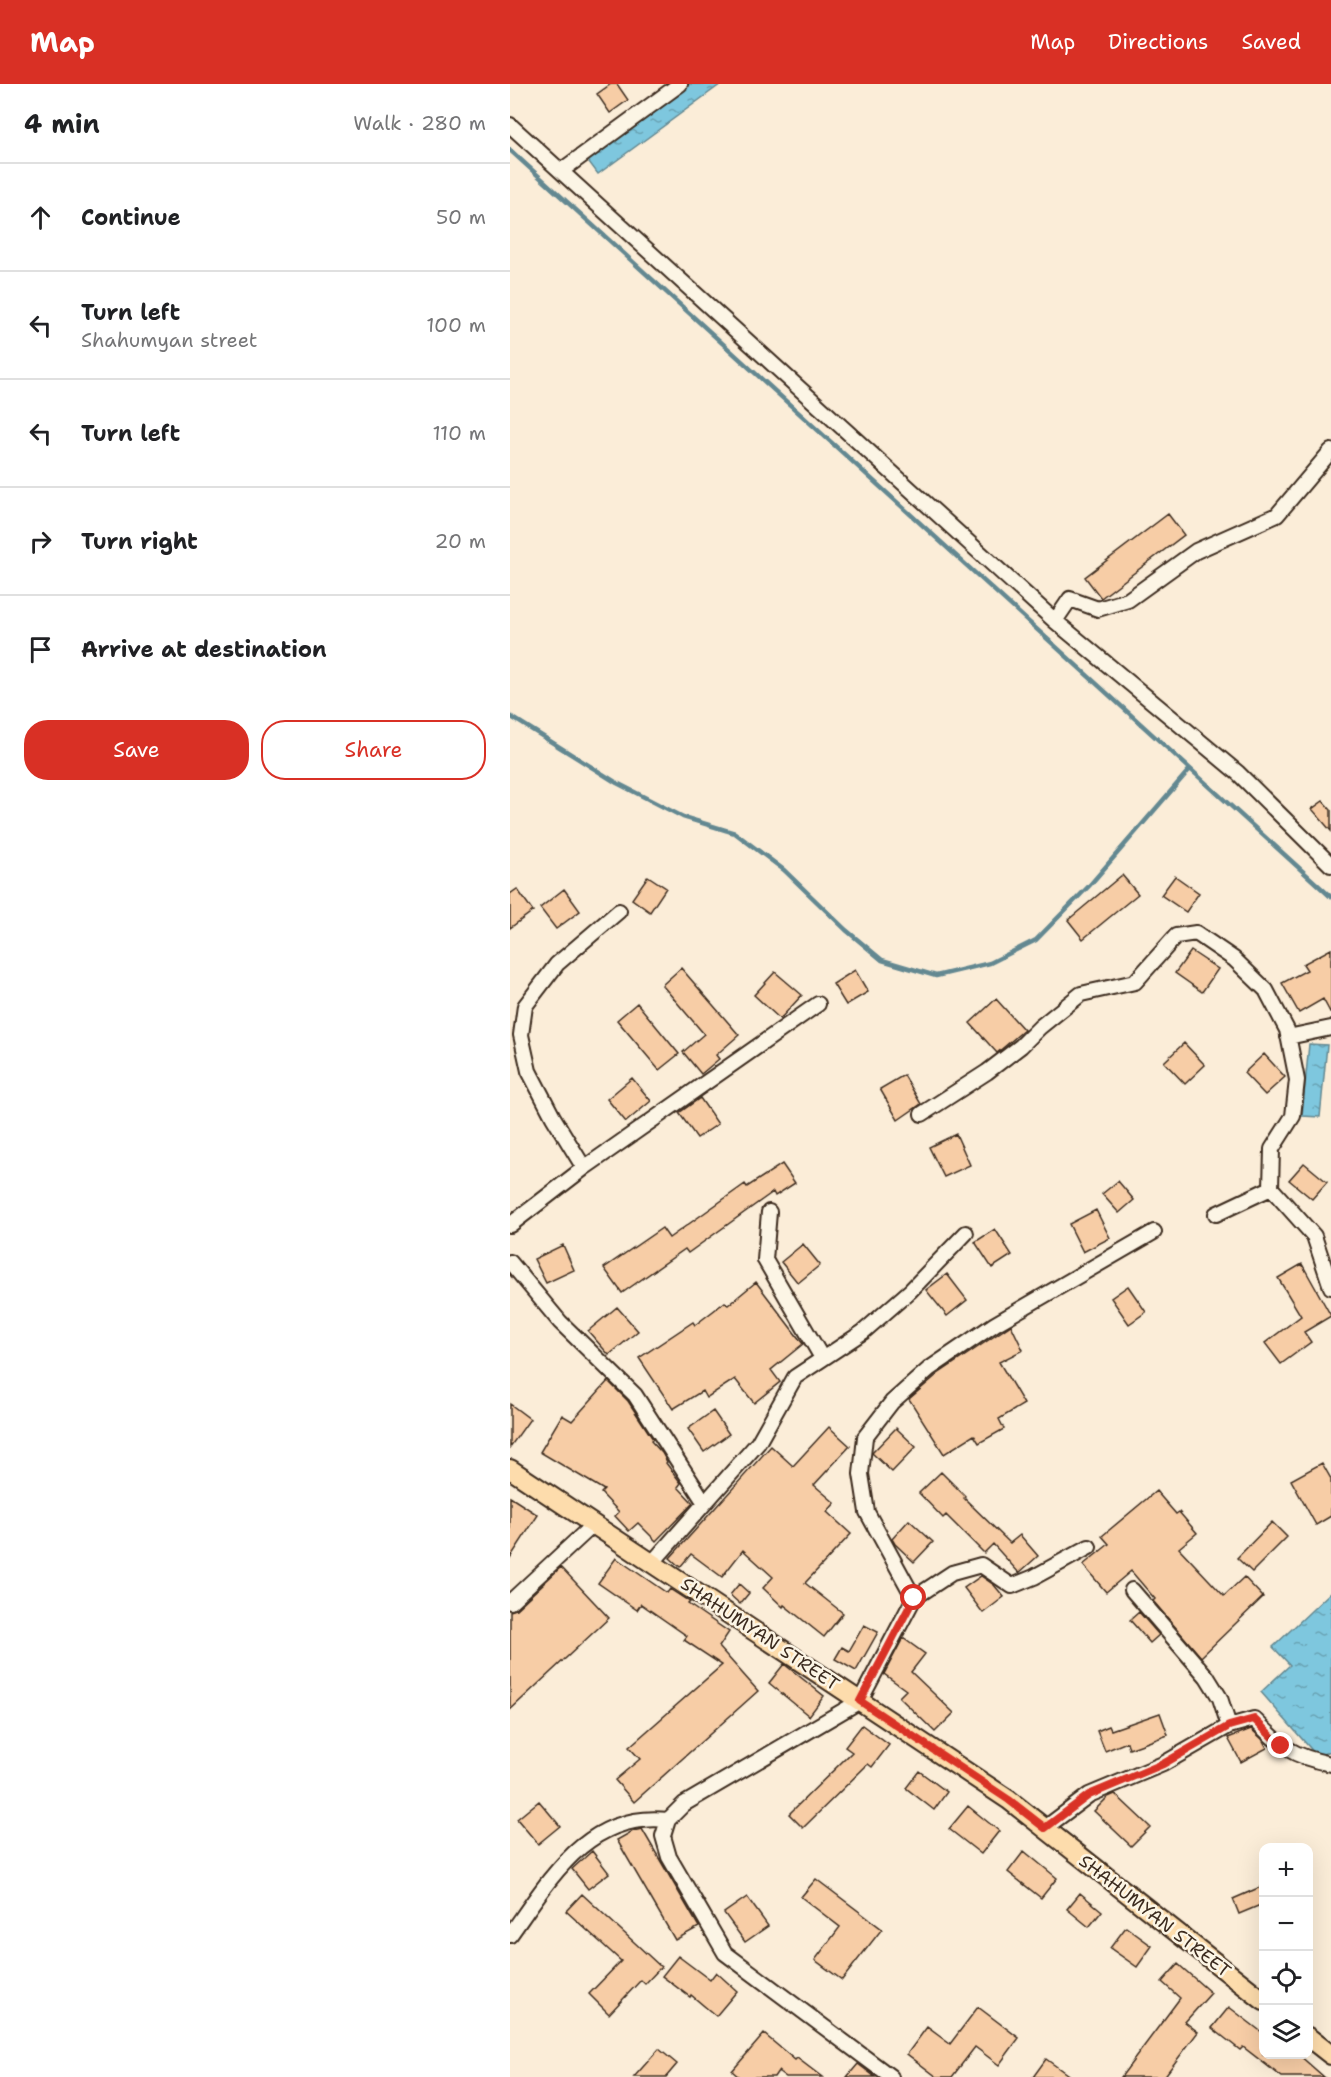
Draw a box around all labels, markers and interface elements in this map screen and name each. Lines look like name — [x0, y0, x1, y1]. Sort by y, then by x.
text: Map — [30, 23, 95, 61]
text: Map — [1030, 28, 1075, 56]
text: Directions — [1108, 28, 1208, 56]
text: Saved — [1241, 28, 1301, 56]
text: 4 min — [24, 106, 100, 141]
text: Walk · 280 m — [353, 110, 486, 136]
icon: ahead — [24, 201, 57, 234]
text: Continue — [81, 203, 181, 232]
text: 50 m — [436, 204, 486, 230]
text: Turn left — [81, 298, 180, 327]
icon: left — [24, 309, 57, 342]
text: 100 m — [426, 312, 486, 338]
text: Shahumyan street — [81, 327, 258, 353]
icon: left — [24, 417, 57, 450]
text: Turn left — [81, 419, 180, 448]
text: 110 m — [432, 420, 486, 446]
icon: right — [24, 525, 57, 558]
text: Turn right — [81, 527, 198, 556]
text: 20 m — [435, 528, 486, 554]
icon: arrive — [24, 633, 57, 666]
text: Arrive at destination — [81, 635, 327, 664]
button: Save — [24, 720, 249, 780]
button: Share — [261, 720, 486, 780]
street label: SHAHUMYAN STREET — [676, 1572, 844, 1696]
route start — [900, 1584, 926, 1610]
route end — [1267, 1732, 1293, 1758]
map controls — [1259, 1843, 1313, 2059]
button: + — [1259, 1843, 1313, 1897]
street label: SHAHUMYAN STREET — [1074, 1849, 1236, 1983]
button: − — [1259, 1897, 1313, 1951]
button: locate — [1259, 1951, 1313, 2005]
button: layers — [1259, 2005, 1313, 2059]

